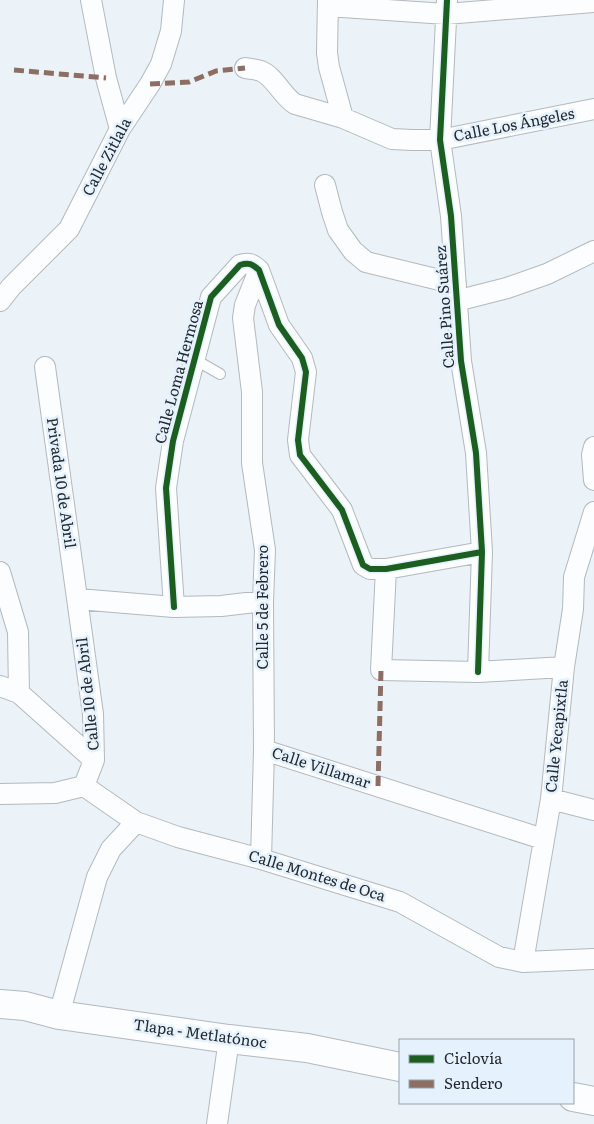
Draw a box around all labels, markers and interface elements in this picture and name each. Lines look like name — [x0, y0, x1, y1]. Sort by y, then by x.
street label: Calle Los Ángeles — [451, 101, 576, 147]
street label: Calle Zitlala — [75, 112, 136, 200]
street label: Calle Pino Suárez — [428, 245, 459, 369]
street label: Calle Loma Hermosa — [147, 296, 208, 446]
street label: Privada 10 de Abril — [42, 416, 83, 550]
street label: Calle 5 de Febrero — [250, 544, 273, 669]
street label: Calle 10 de Abril — [69, 637, 104, 752]
street label: Calle Yecapixtla — [538, 677, 573, 793]
street label: Calle Villamar — [269, 740, 374, 793]
street label: Calle Montes de Oca — [246, 843, 390, 907]
street label: Tlapa - Metlatónoc — [132, 1012, 269, 1053]
legend — [399, 1039, 574, 1104]
text: Ciclovía — [444, 1046, 503, 1069]
text: Sendero — [444, 1071, 503, 1094]

